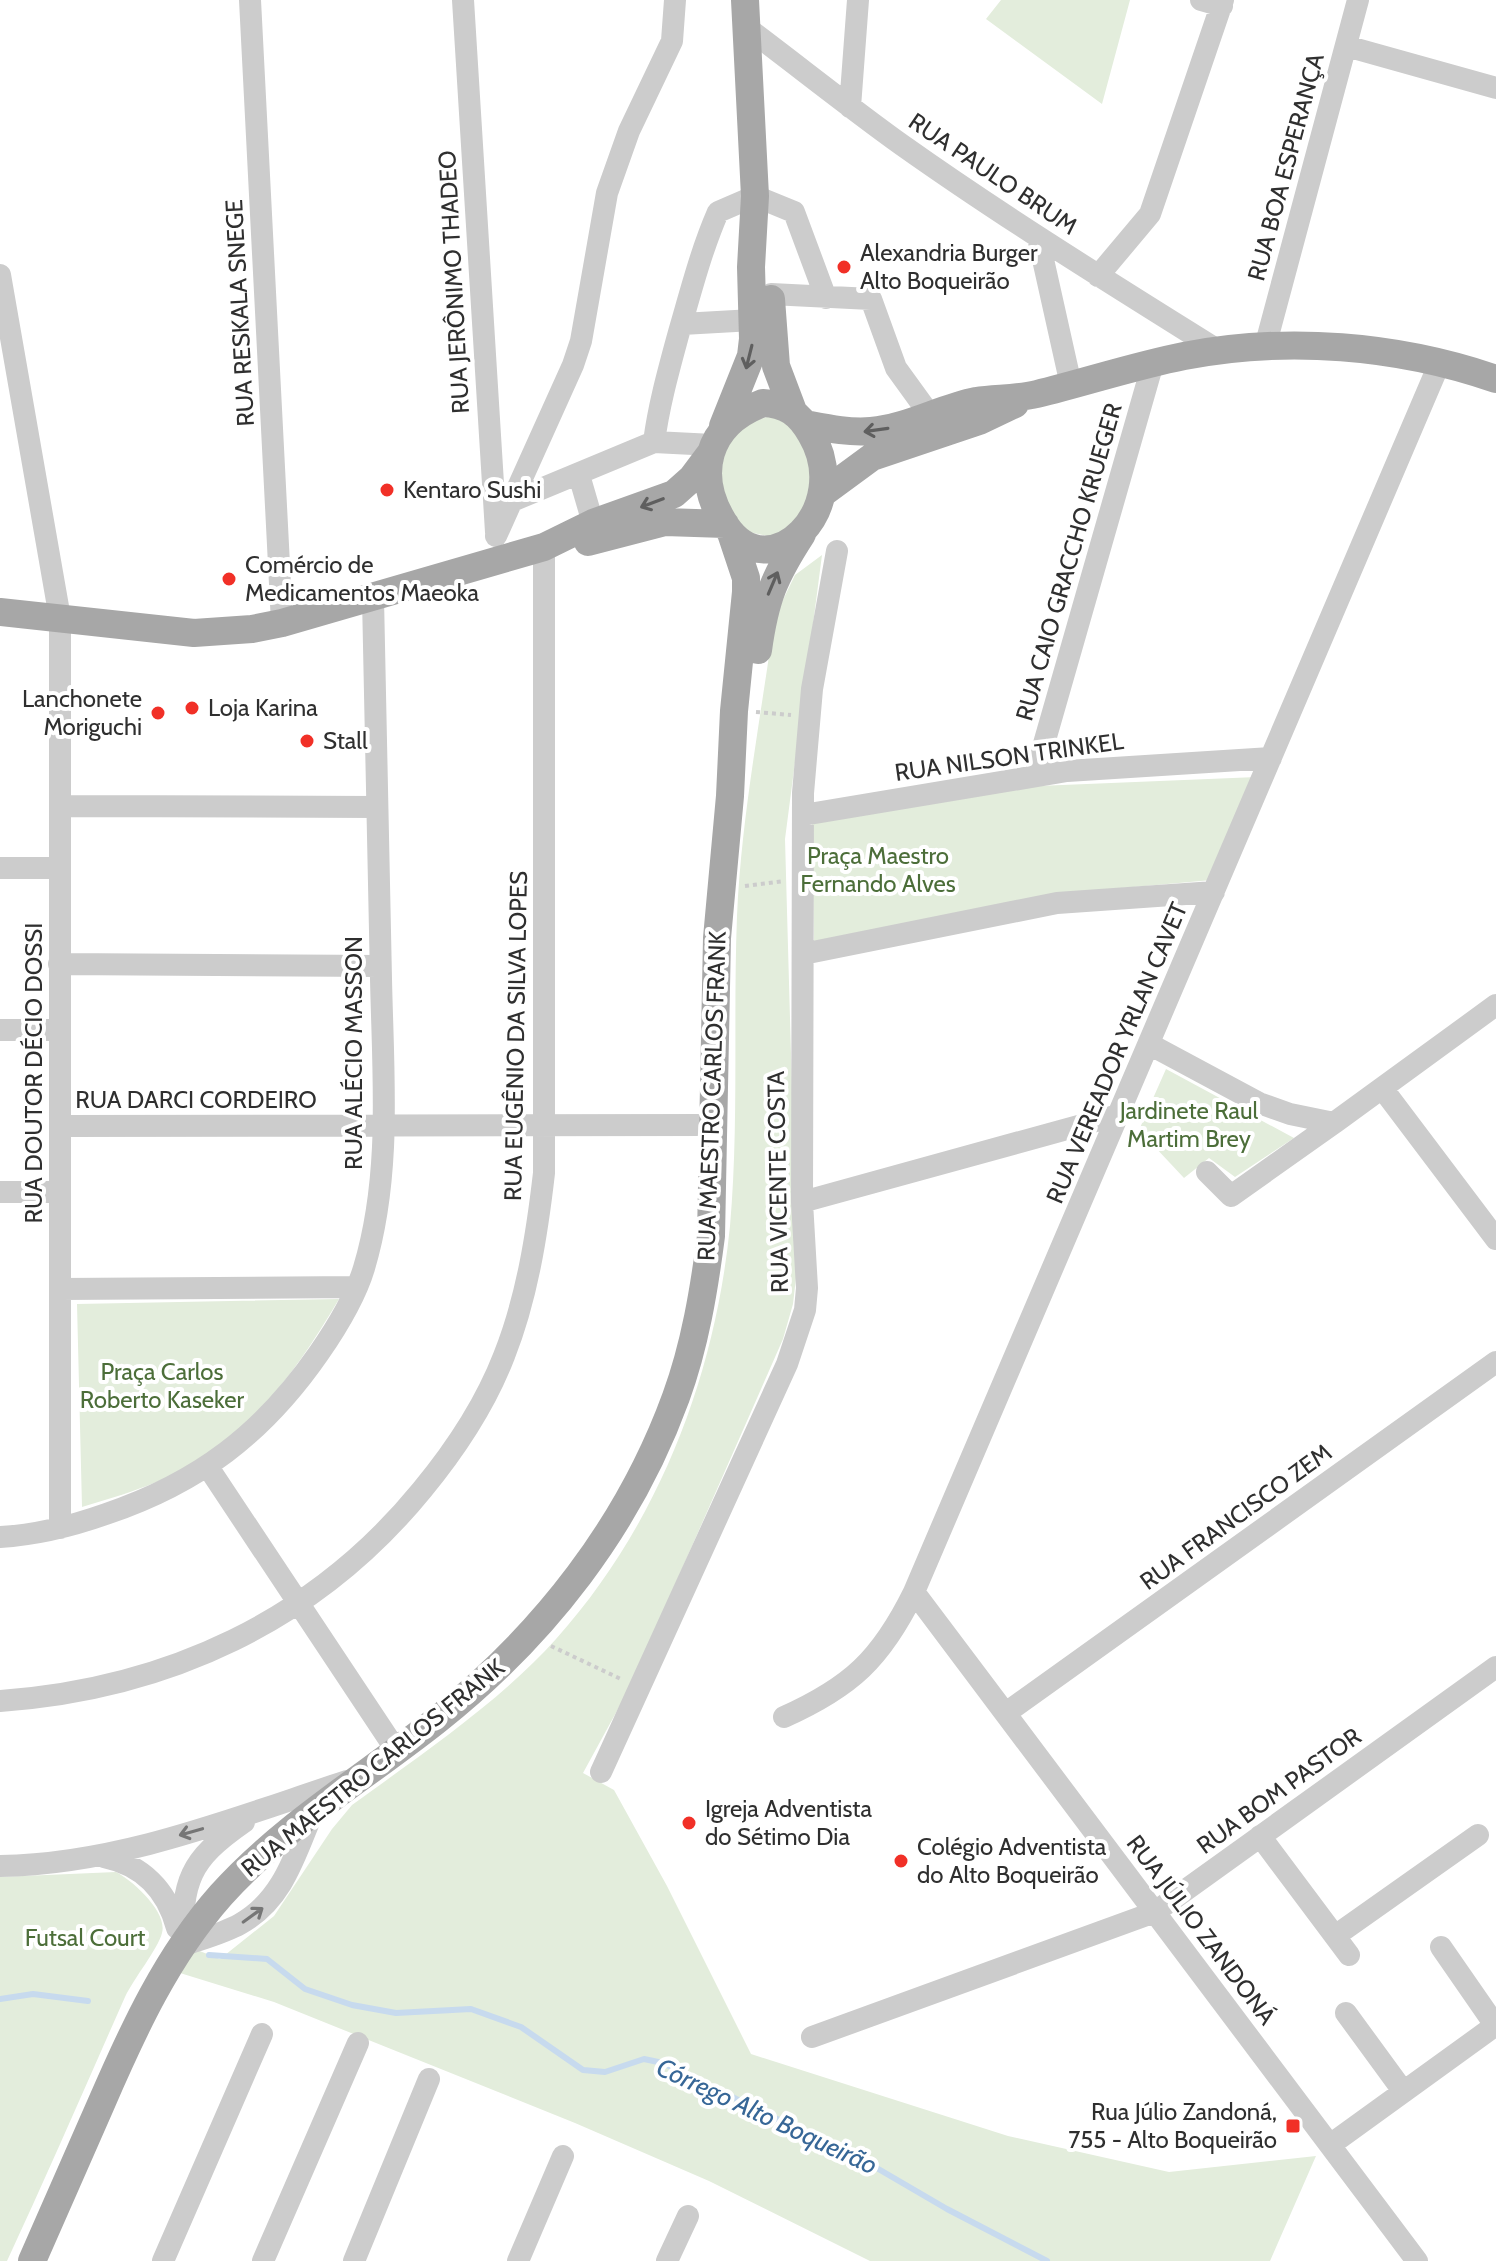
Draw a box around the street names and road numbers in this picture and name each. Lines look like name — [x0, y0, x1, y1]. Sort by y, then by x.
street label: RUA BOA ESPERANÇA — [1241, 50, 1330, 284]
street label: RUA PAULO BRUM — [904, 106, 1083, 241]
street label: RUA JERÔNIMO THADEO — [432, 150, 475, 414]
street label: RUA RESKALA SNEGE — [219, 199, 260, 427]
street label: RUA CAIO GRACCHO KRUEGER — [1009, 399, 1128, 724]
street label: RUA NILSON TRINKEL — [893, 726, 1125, 787]
street label: RUA EUGÊNIO DA SILVA LOPES — [498, 871, 533, 1201]
street label: RUA VEREADOR YRLAN CAVET — [1040, 898, 1193, 1208]
street label: RUA DOUTOR DÉCIO DOSSI — [19, 923, 48, 1223]
street label: RUA MAESTRO CARLOS FRANK — [691, 930, 732, 1261]
street label: RUA ALÉCIO MASSON — [339, 936, 368, 1170]
street label: RUA VICENTE COSTA — [761, 1071, 794, 1293]
street label: RUA DARCI CORDEIRO — [75, 1085, 317, 1114]
street label: RUA FRANCISCO ZEM — [1134, 1437, 1337, 1596]
street label: RUA MAESTRO CARLOS FRANK — [235, 1652, 510, 1883]
street label: RUA BOM PASTOR — [1191, 1721, 1367, 1860]
street label: RUA JÚLIO ZANDONÁ — [1121, 1829, 1282, 2030]

